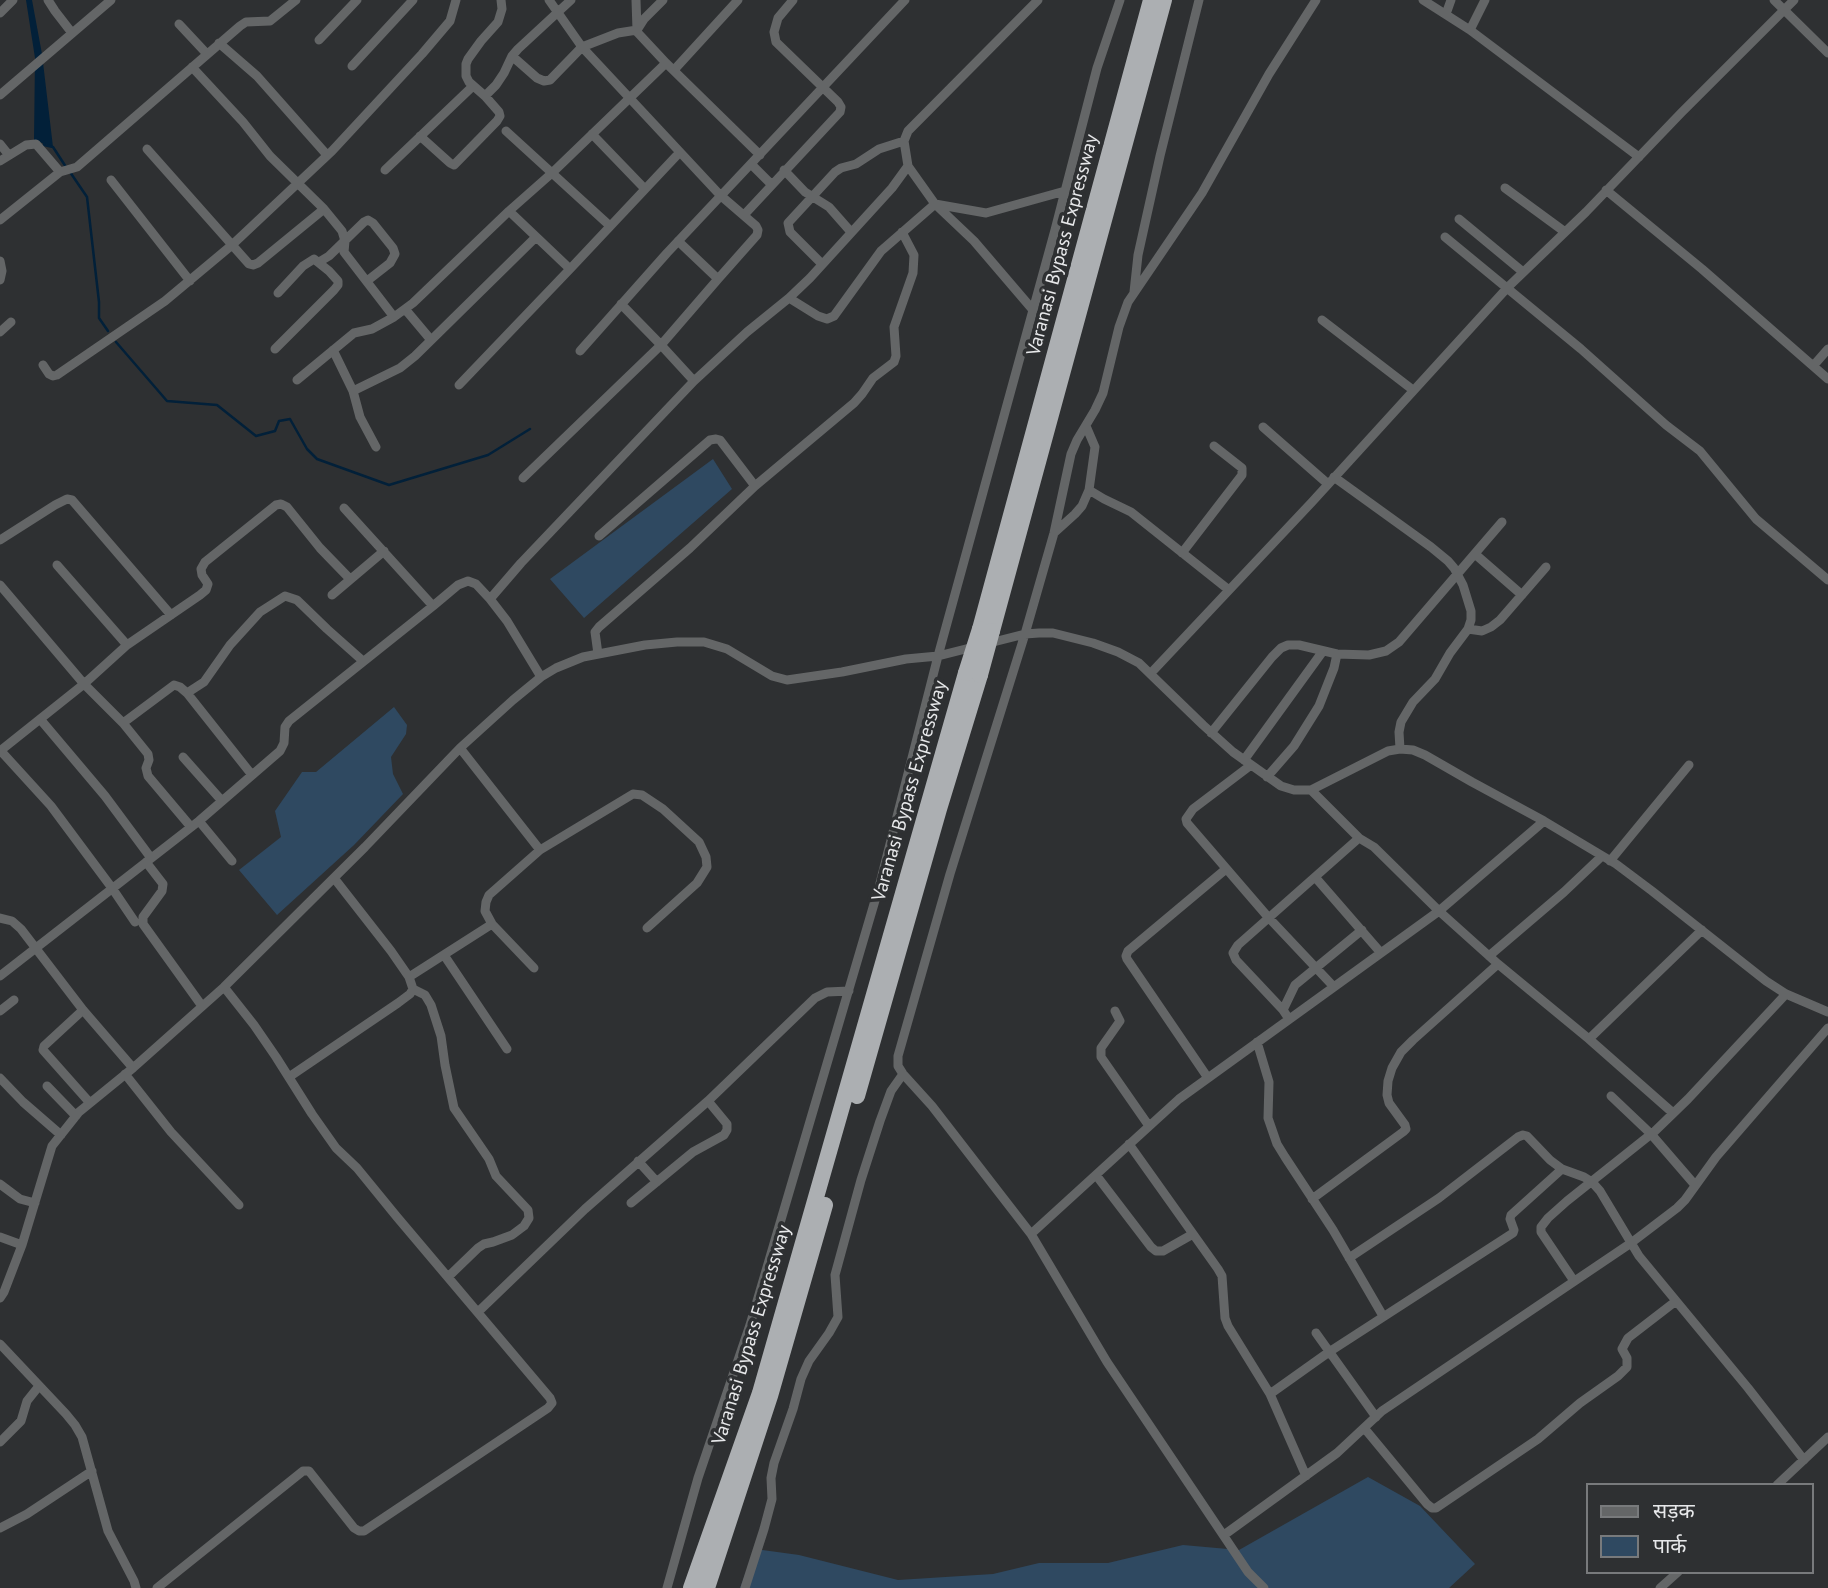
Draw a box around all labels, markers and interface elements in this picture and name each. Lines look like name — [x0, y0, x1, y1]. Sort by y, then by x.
street label: Varanasi Bypass Expressway — [1022, 132, 1104, 358]
street label: Varanasi Bypass Expressway — [868, 678, 952, 904]
street label: Varanasi Bypass Expressway — [708, 1222, 796, 1448]
legend — [1587, 1483, 1814, 1574]
text: सड़क — [1653, 1497, 1695, 1524]
text: पार्क — [1653, 1532, 1687, 1559]

